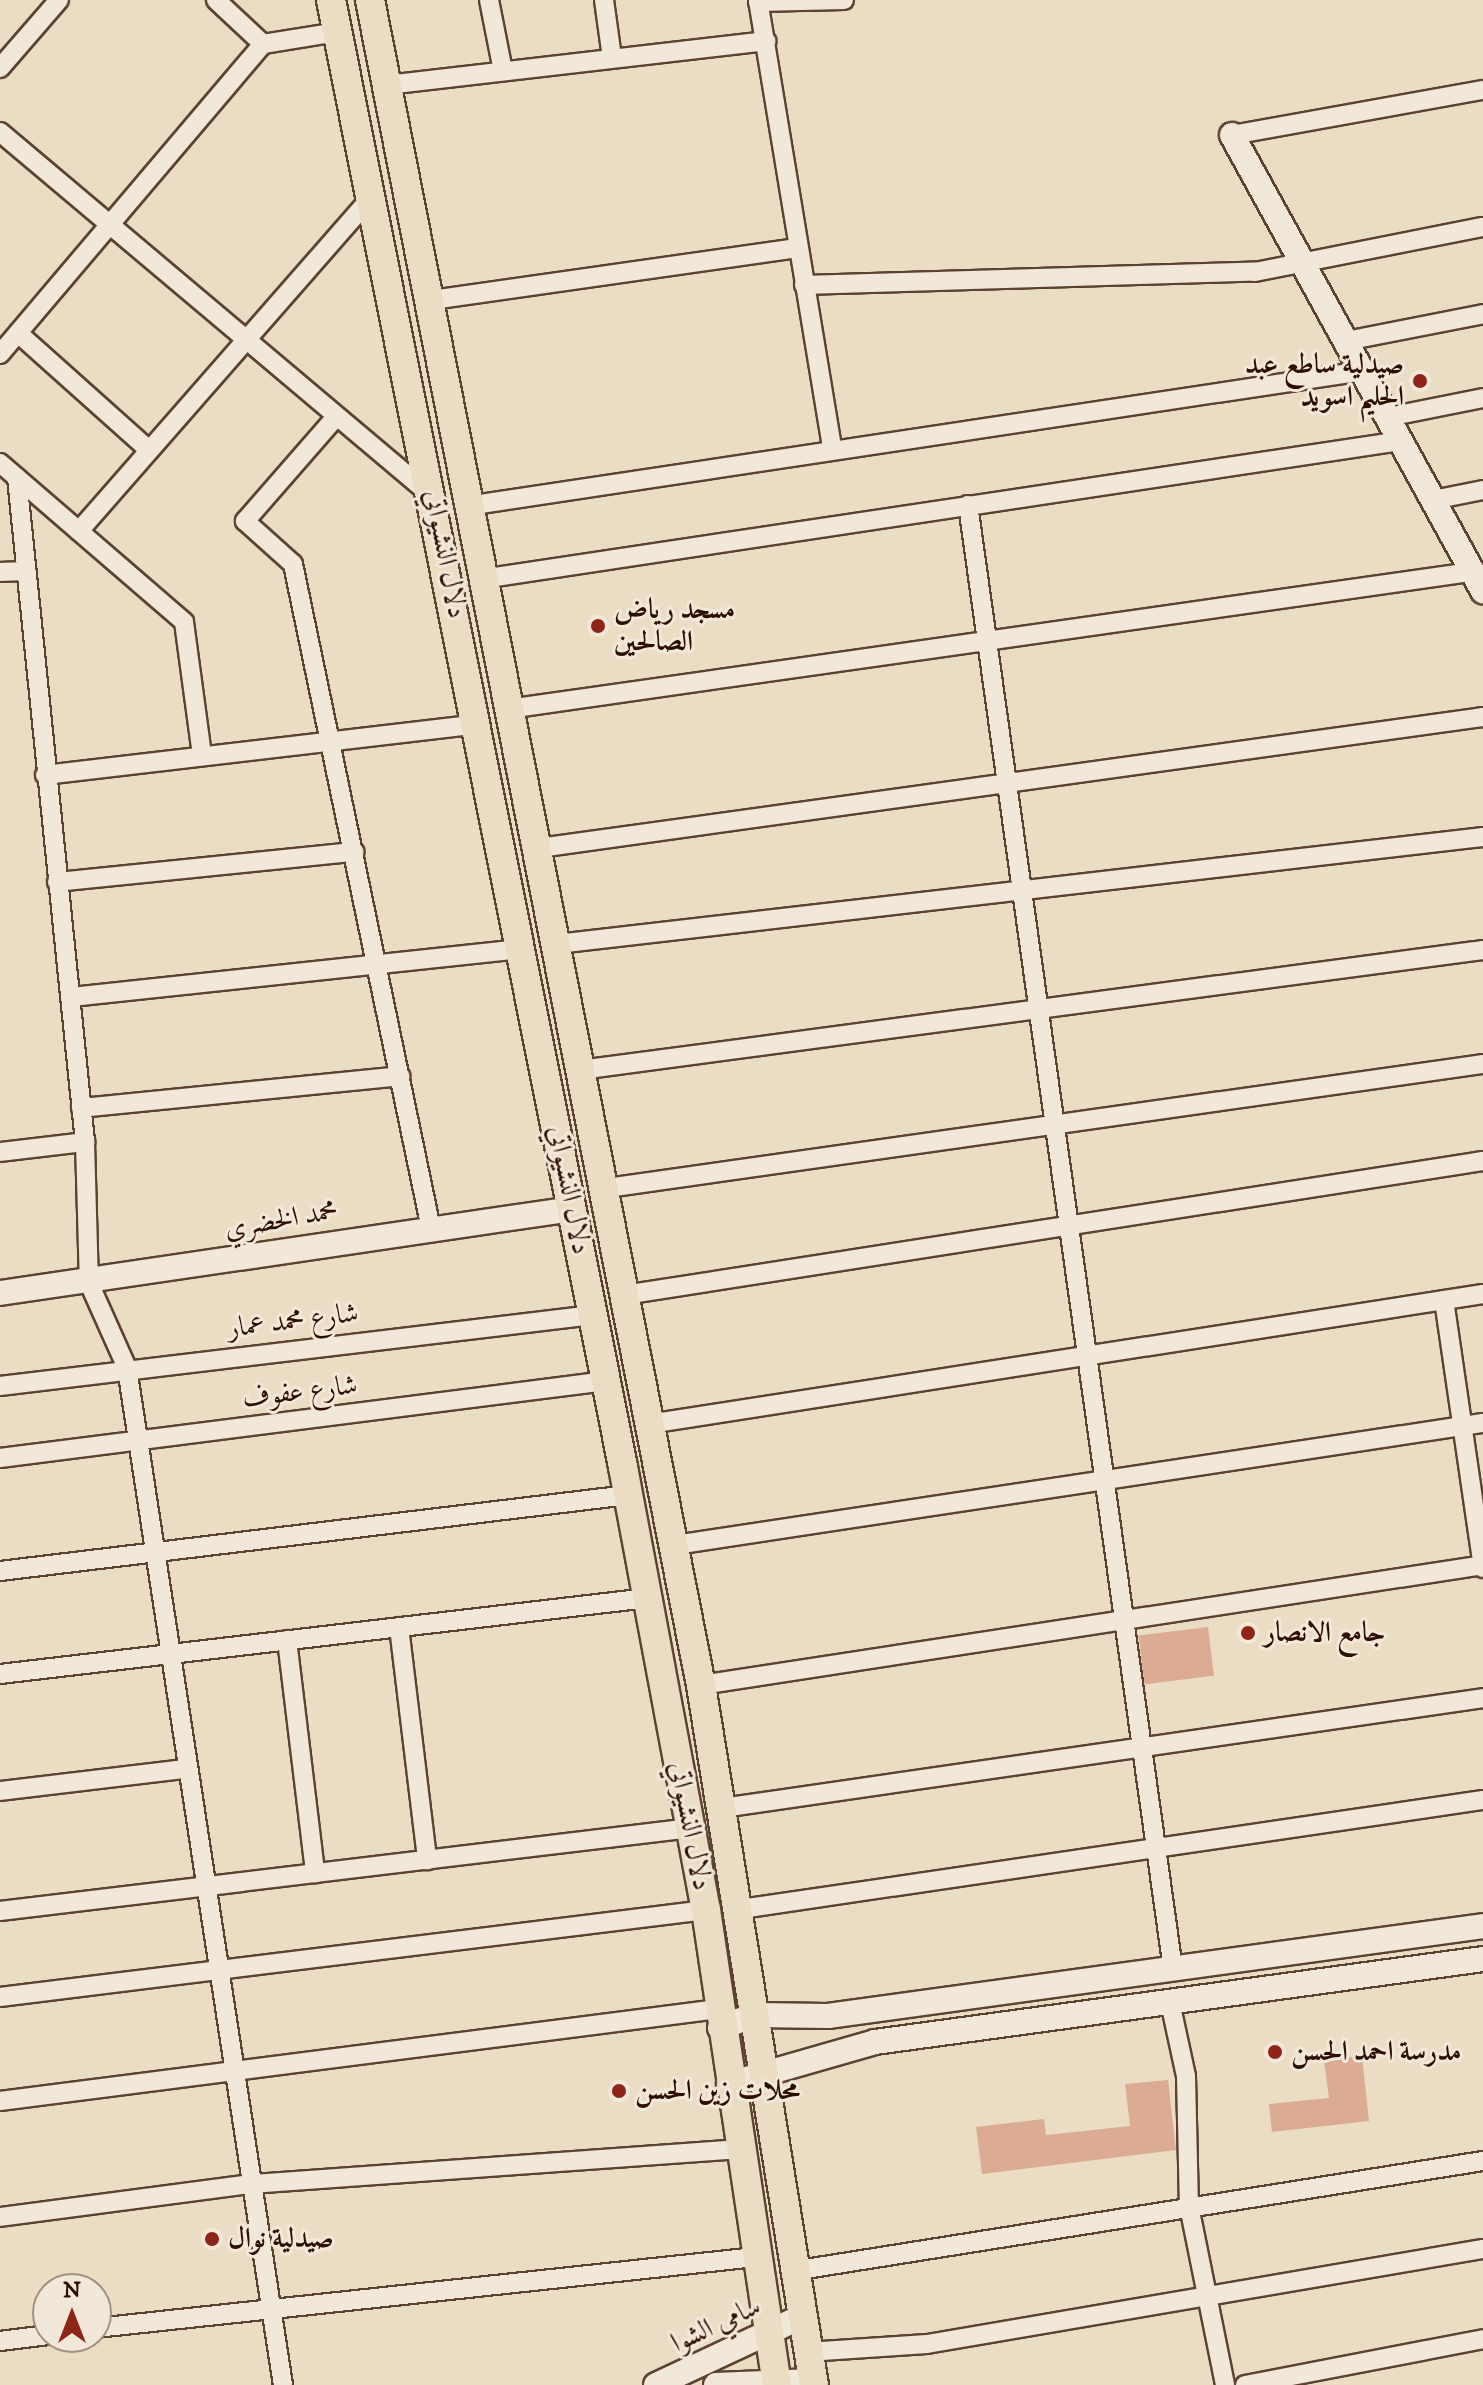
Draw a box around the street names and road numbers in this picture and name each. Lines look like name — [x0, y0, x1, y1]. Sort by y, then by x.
street label: دلال النشيواتي — [416, 487, 474, 621]
street label: دلال النشيواتي — [540, 1123, 598, 1257]
street label: محمد الخضري — [222, 1194, 340, 1246]
street label: شارع محمد عمار — [226, 1296, 360, 1346]
street label: شارع عفوف — [241, 1368, 359, 1416]
street label: دلال النشيواتي — [661, 1759, 719, 1893]
street label: سامي الشوا — [666, 2290, 766, 2360]

